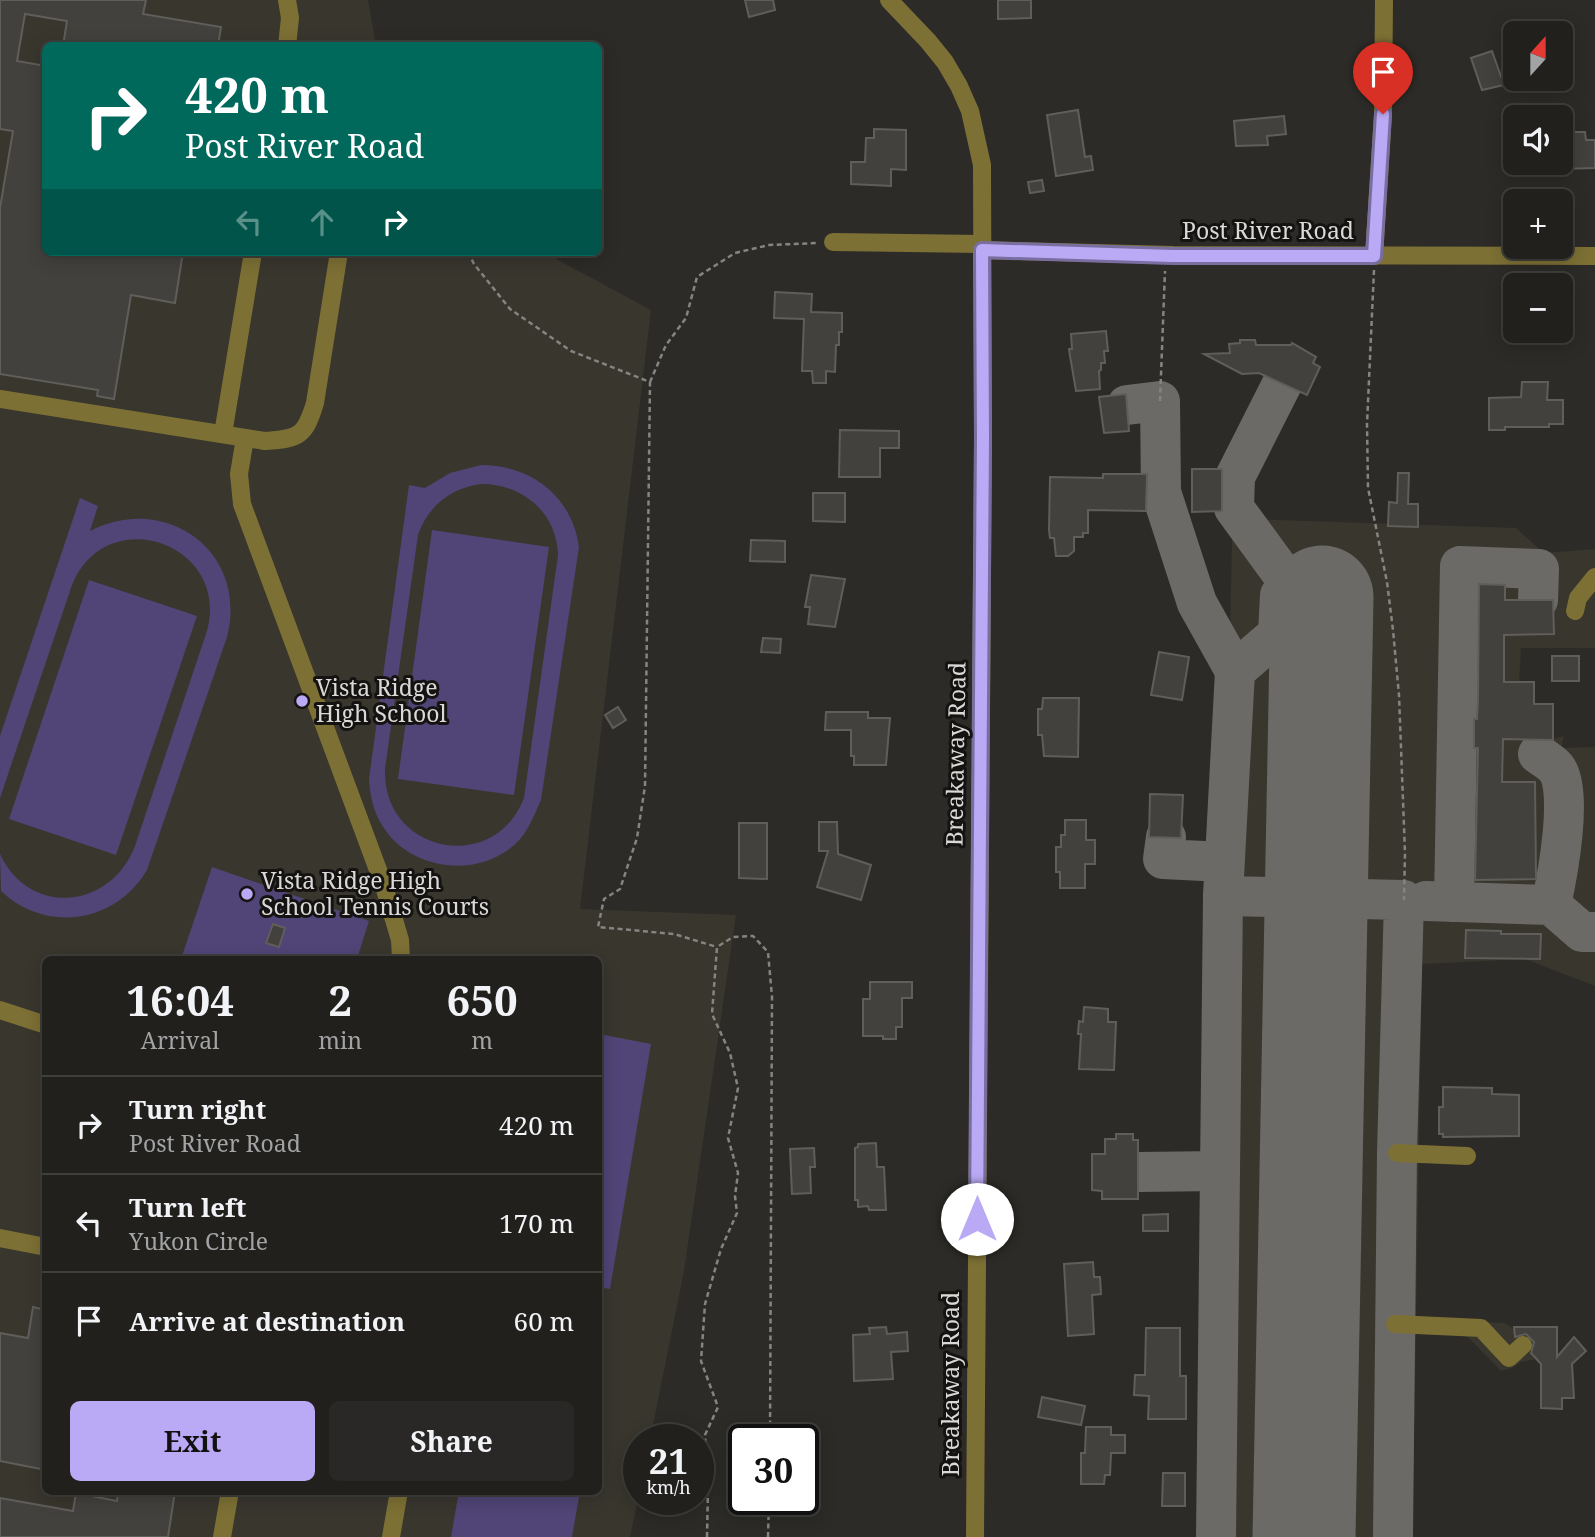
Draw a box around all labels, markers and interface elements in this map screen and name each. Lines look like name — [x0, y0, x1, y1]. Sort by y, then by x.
north arrow — [1503, 21, 1573, 91]
map controls — [1503, 21, 1573, 343]
pin — [1353, 42, 1413, 114]
icon: arrive — [1364, 53, 1402, 91]
text: 420 m — [185, 61, 329, 127]
icon: right — [70, 70, 161, 161]
button: sound — [1503, 105, 1573, 175]
text: Post River Road — [185, 124, 424, 167]
button: + — [1503, 189, 1573, 259]
icon: left — [230, 203, 268, 241]
icon: ahead — [303, 203, 341, 241]
icon: right — [376, 203, 414, 241]
street label: Post River Road — [1182, 214, 1354, 246]
button: − — [1503, 273, 1573, 343]
street label: Breakaway Road — [937, 662, 973, 846]
place label: Vista Ridge High School — [316, 671, 447, 729]
marker: Vista Ridge High School — [294, 693, 310, 709]
place label: Vista Ridge High School Tennis Courts — [261, 864, 489, 922]
marker: Vista Ridge High School Tennis Courts — [239, 886, 255, 902]
text: 16:04 — [126, 971, 234, 1028]
text: 2 — [328, 971, 352, 1028]
text: 650 — [446, 971, 518, 1028]
text: Arrival — [141, 1024, 219, 1056]
text: min — [318, 1024, 362, 1056]
text: m — [471, 1024, 493, 1056]
text: Turn right — [129, 1091, 266, 1127]
icon: right — [70, 1106, 108, 1144]
text: 420 m — [499, 1107, 574, 1143]
text: Post River Road — [129, 1127, 301, 1159]
position arrow — [940, 1182, 1014, 1256]
text: Turn left — [129, 1189, 246, 1225]
icon: left — [70, 1204, 108, 1242]
text: 170 m — [499, 1205, 574, 1241]
text: Yukon Circle — [129, 1225, 268, 1257]
street label: Breakaway Road — [934, 1292, 966, 1476]
icon: arrive — [70, 1302, 108, 1340]
text: Arrive at destination — [129, 1303, 405, 1339]
text: 60 m — [514, 1303, 574, 1339]
button: Exit — [70, 1401, 315, 1481]
button: Share — [329, 1401, 574, 1481]
speed limit sign: 30 — [728, 1424, 819, 1515]
text: 21 — [649, 1437, 688, 1484]
text: km/h — [646, 1475, 691, 1499]

